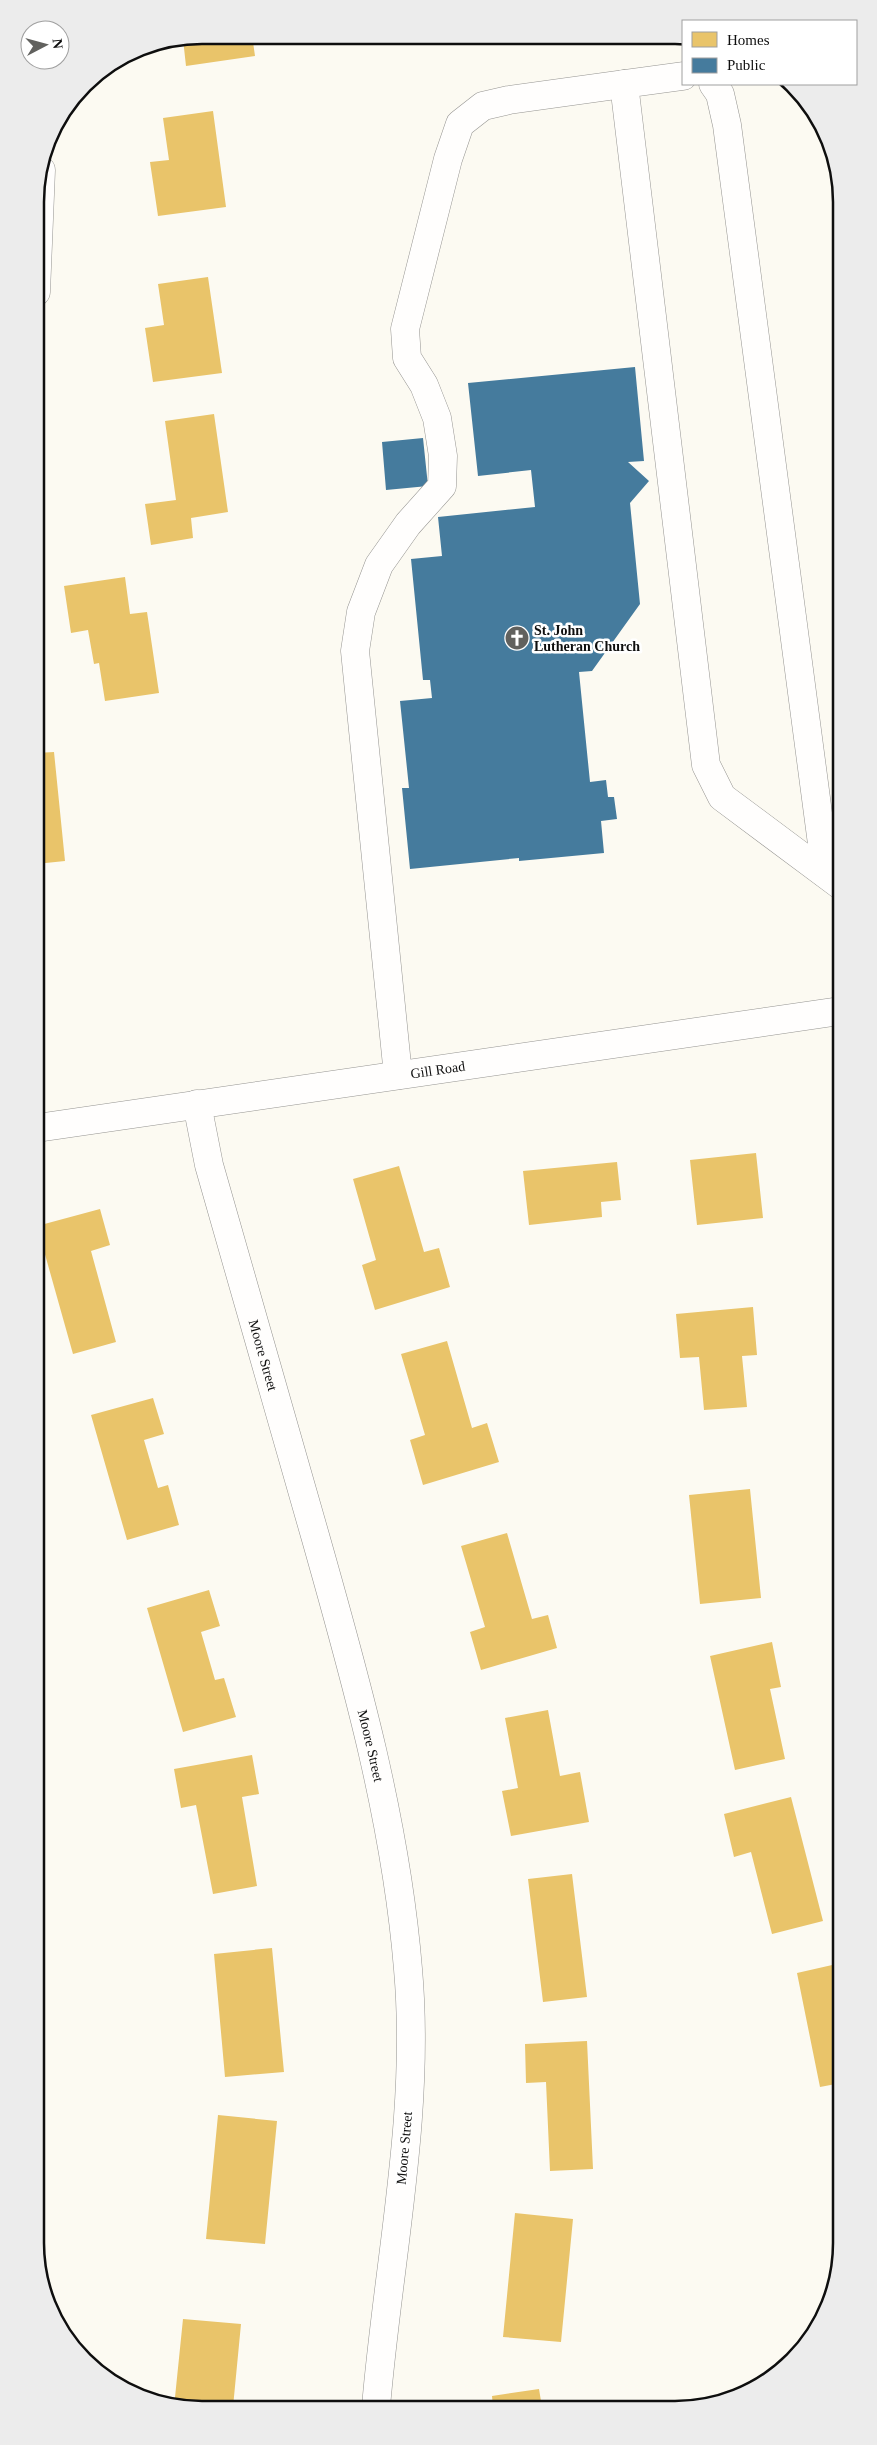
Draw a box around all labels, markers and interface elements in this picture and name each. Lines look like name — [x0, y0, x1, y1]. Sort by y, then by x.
north arrow — [20, 20, 70, 70]
legend — [682, 20, 857, 85]
text: Homes — [727, 32, 770, 48]
text: N — [49, 38, 65, 50]
text: Public — [727, 57, 766, 73]
place label: St. John Lutheran Church — [534, 623, 640, 654]
church icon: St. John Lutheran Church — [504, 625, 530, 651]
street label: Gill Road — [410, 1059, 466, 1081]
street label: Moore Street — [246, 1318, 280, 1393]
street label: Moore Street — [355, 1708, 386, 1783]
street label: Moore Street — [394, 2111, 415, 2185]

